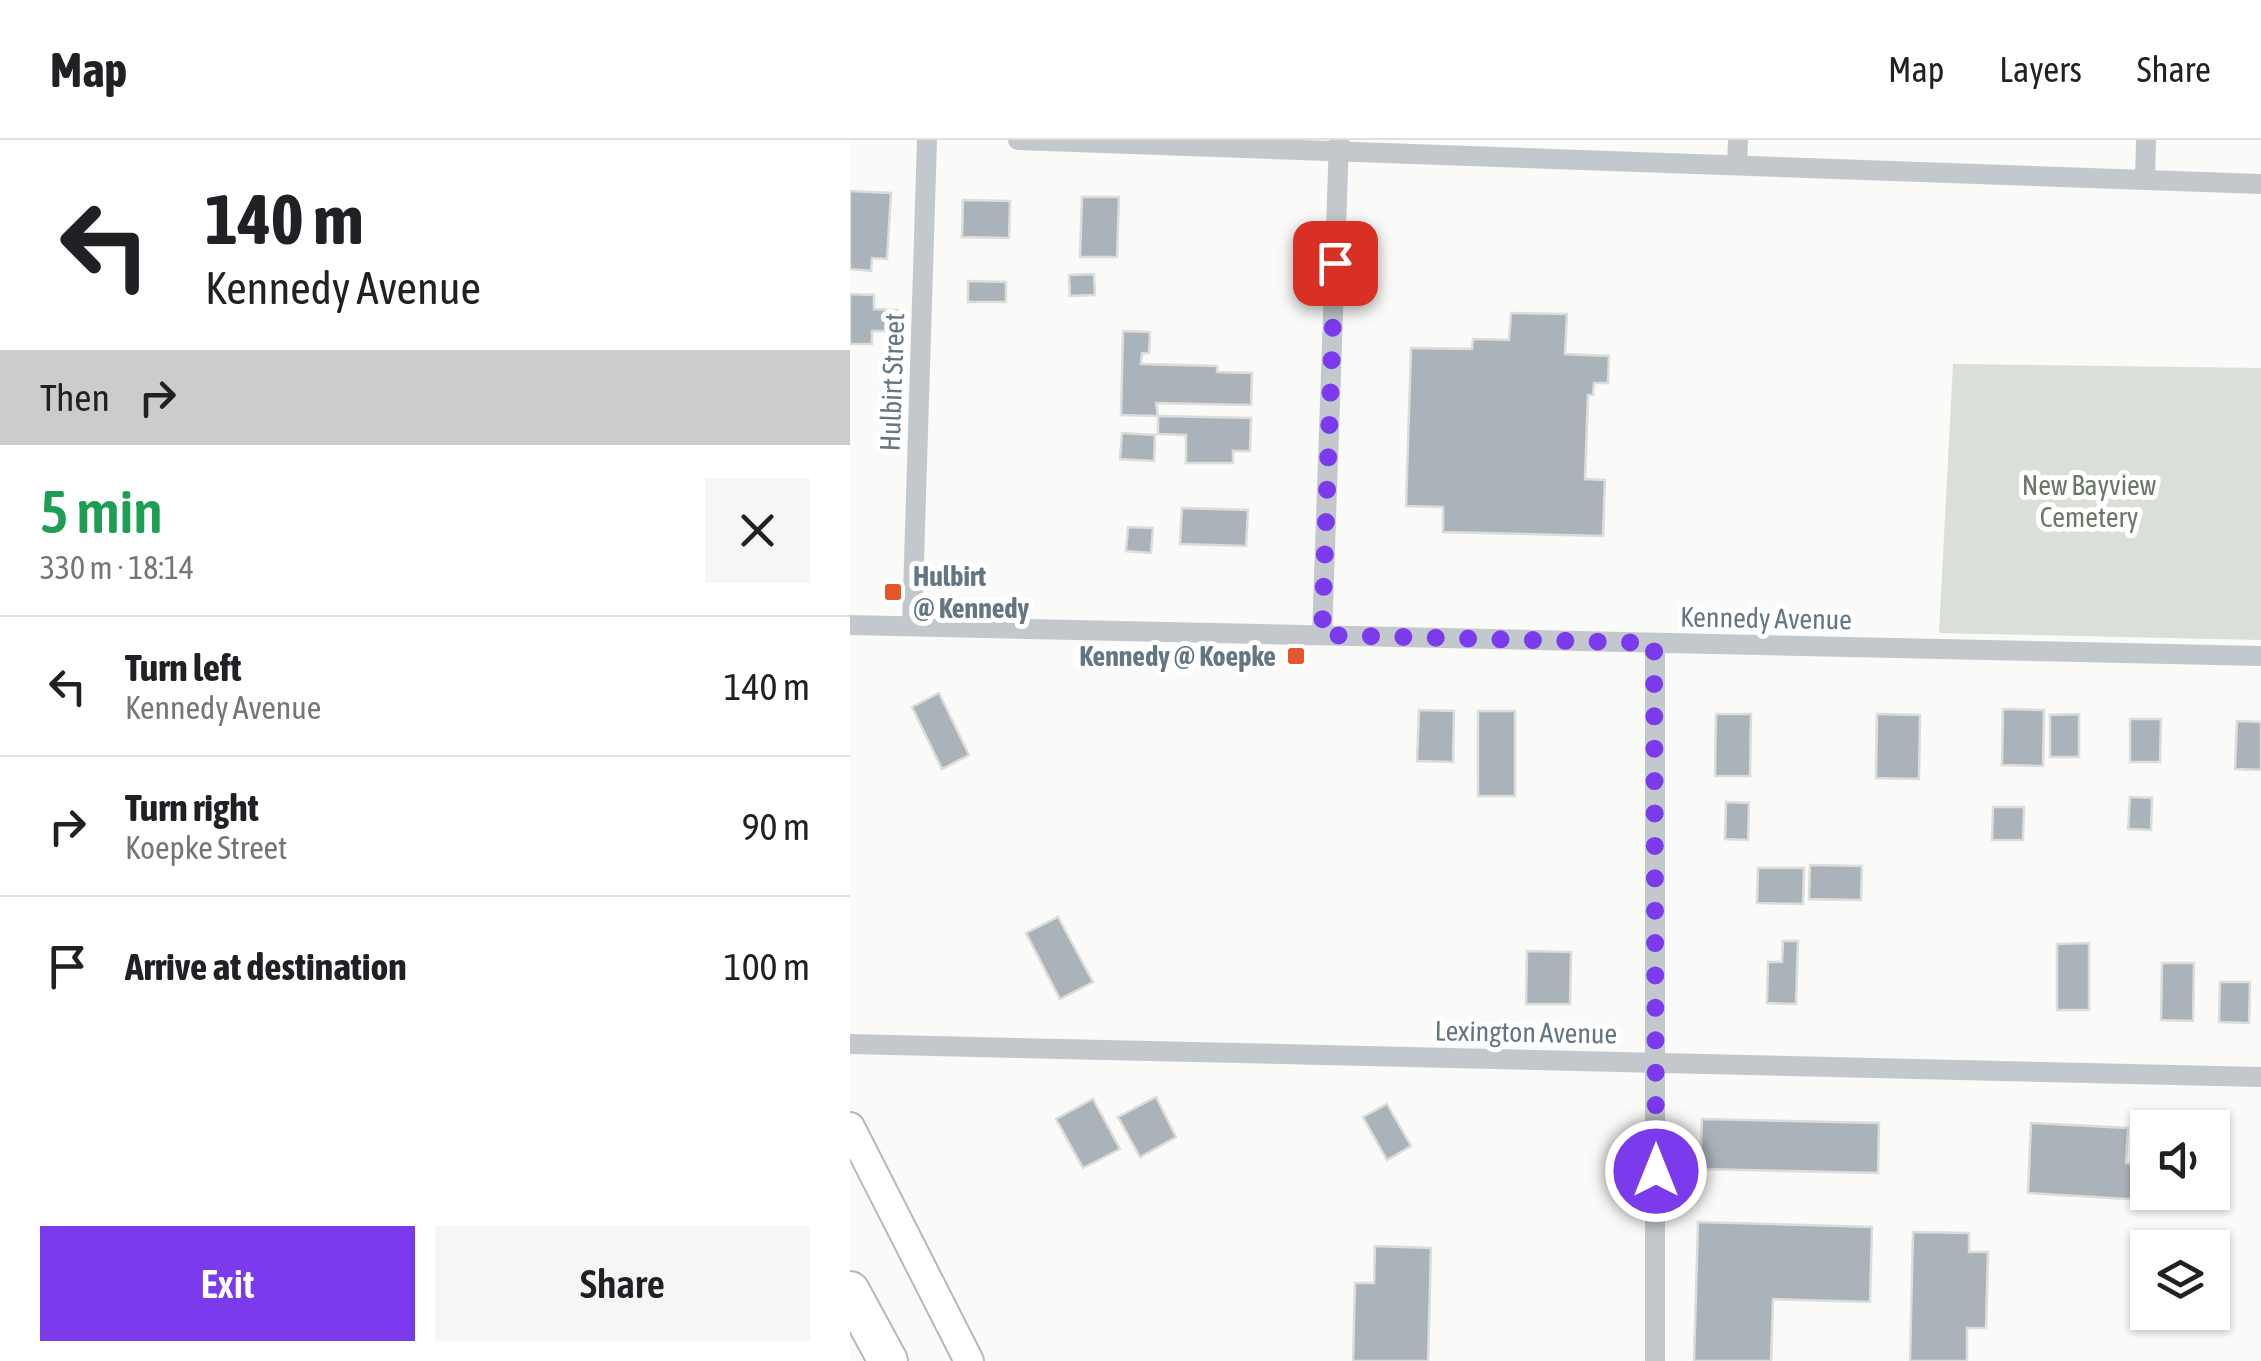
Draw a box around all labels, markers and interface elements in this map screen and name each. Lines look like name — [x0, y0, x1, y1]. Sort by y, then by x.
text: Map — [50, 42, 127, 97]
text: Map — [1888, 49, 1944, 89]
text: Layers — [1999, 49, 2082, 89]
text: Share — [2137, 49, 2211, 89]
text: 140 m — [205, 179, 364, 259]
icon: left — [40, 180, 170, 310]
pin — [1293, 221, 1378, 306]
icon: arrive — [1308, 236, 1363, 291]
text: Kennedy Avenue — [205, 262, 481, 314]
street label: Hulbirt Street — [874, 312, 910, 452]
icon: right — [130, 370, 185, 425]
text: Then — [40, 376, 110, 419]
park label: New Bayview Cemetery — [2022, 469, 2157, 533]
text: 5 min — [40, 477, 163, 546]
button: close — [705, 478, 810, 583]
text: 330 m · 18:14 — [40, 549, 194, 586]
place label: Hulbirt @ Kennedy — [913, 560, 1030, 624]
marker: Hulbirt @ Kennedy — [882, 581, 904, 603]
street label: Kennedy Avenue — [1680, 601, 1852, 635]
place label: Kennedy @ Koepke — [1079, 640, 1276, 672]
marker: Kennedy @ Koepke — [1285, 645, 1307, 667]
text: Turn left — [125, 646, 241, 689]
icon: left — [40, 659, 95, 714]
text: 140 m — [724, 665, 810, 708]
text: Kennedy Avenue — [125, 689, 321, 726]
text: Turn right — [125, 786, 259, 829]
icon: right — [40, 799, 95, 854]
text: 90 m — [742, 805, 810, 848]
text: Koepke Street — [125, 829, 287, 866]
icon: arrive — [40, 939, 95, 994]
text: Arrive at destination — [125, 945, 407, 988]
text: 100 m — [724, 945, 810, 988]
street label: Lexington Avenue — [1434, 1014, 1618, 1050]
map controls — [2130, 1110, 2230, 1330]
button: sound — [2130, 1110, 2230, 1210]
position arrow — [1604, 1119, 1708, 1223]
button: Exit — [40, 1226, 415, 1341]
button: Share — [435, 1226, 810, 1341]
button: layers — [2130, 1230, 2230, 1330]

